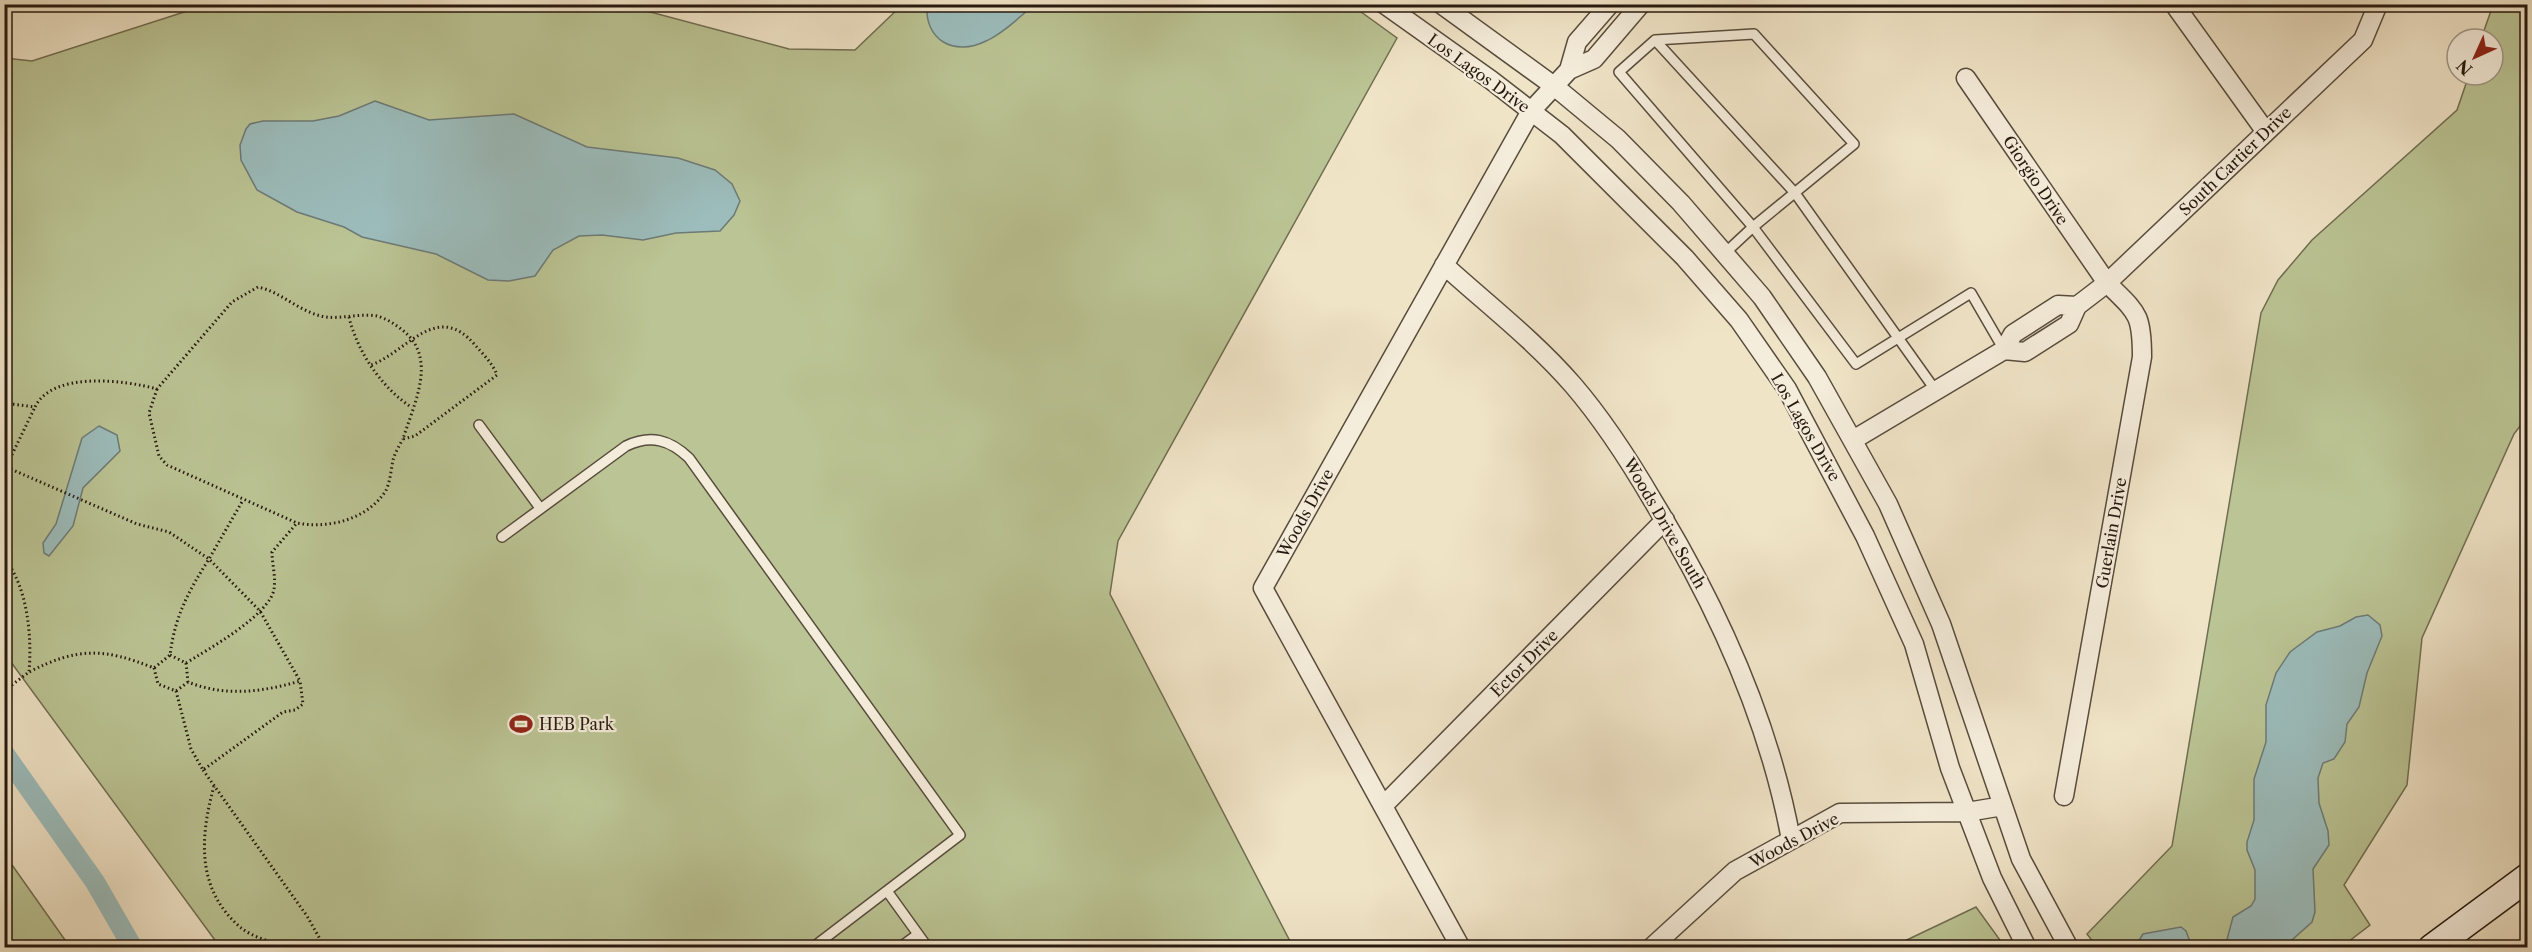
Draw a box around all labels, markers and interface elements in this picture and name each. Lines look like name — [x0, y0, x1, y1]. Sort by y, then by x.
north arrow — [2445, 27, 2505, 87]
street label: Los Lagos Drive — [1424, 29, 1534, 117]
text: N — [2452, 56, 2476, 80]
street label: South Cartier Drive — [2175, 102, 2295, 220]
street label: Giorgio Drive — [1999, 132, 2073, 228]
street label: Los Lagos Drive — [1767, 369, 1845, 485]
street label: Woods Drive South — [1619, 453, 1711, 592]
street label: Woods Drive — [1272, 465, 1338, 562]
street label: Guerlain Drive — [2091, 476, 2131, 590]
street label: Ector Drive — [1486, 625, 1562, 701]
sports icon: HEB Park — [508, 711, 534, 737]
place label: HEB Park — [539, 714, 615, 734]
street label: Woods Drive — [1745, 808, 1842, 872]

